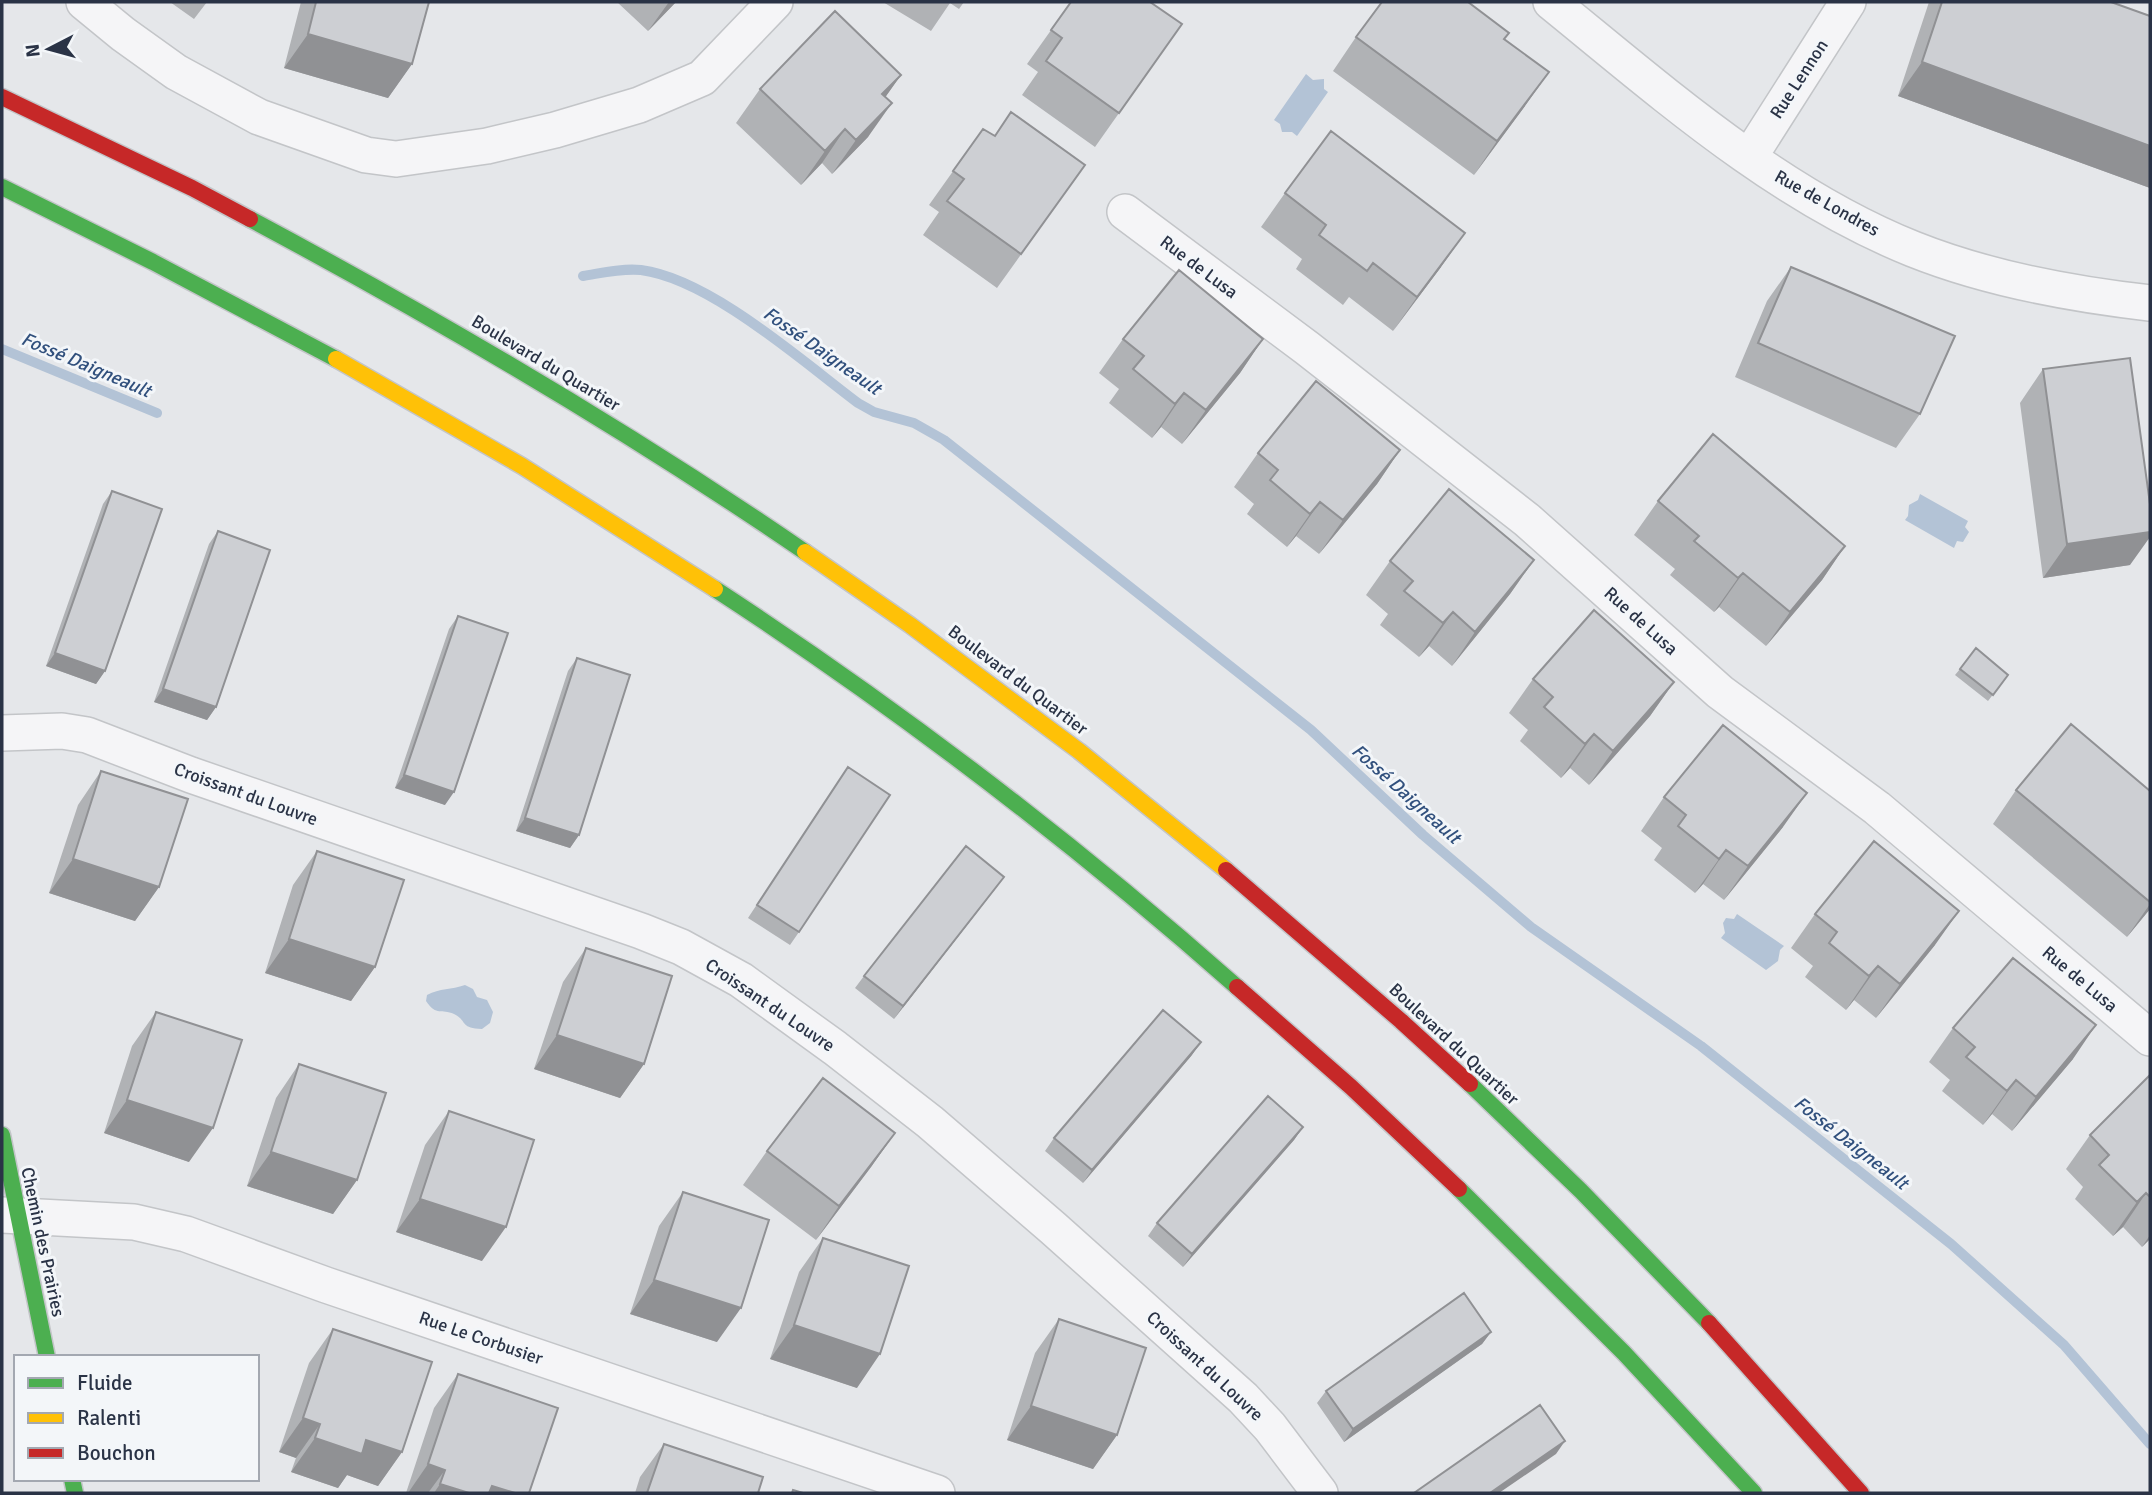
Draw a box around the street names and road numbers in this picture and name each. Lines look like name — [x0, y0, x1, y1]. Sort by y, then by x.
street label: Rue Lennon — [1765, 35, 1833, 123]
street label: Rue de Londres — [1771, 165, 1883, 241]
street label: Rue de Lusa — [1156, 231, 1242, 303]
street label: Boulevard du Quartier — [468, 310, 625, 416]
street label: Rue de Lusa — [1600, 582, 1682, 660]
street label: Boulevard du Quartier — [944, 620, 1092, 740]
street label: Croissant du Louvre — [171, 758, 321, 830]
street label: Rue de Lusa — [2038, 941, 2122, 1017]
street label: Croissant du Louvre — [701, 954, 839, 1056]
street label: Boulevard du Quartier — [1385, 978, 1524, 1110]
street label: Chemin des Prairies — [16, 1165, 70, 1319]
street label: Croissant du Louvre — [1142, 1306, 1268, 1426]
street label: Rue Le Corbusier — [416, 1307, 546, 1370]

